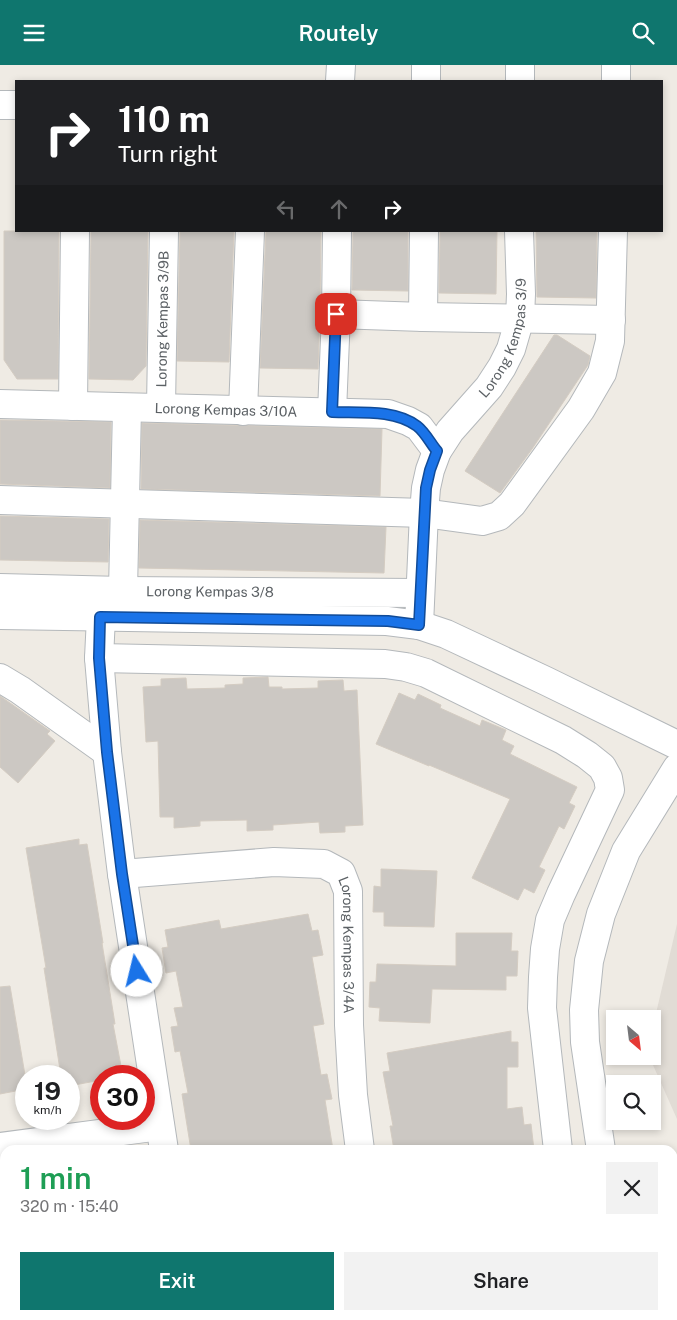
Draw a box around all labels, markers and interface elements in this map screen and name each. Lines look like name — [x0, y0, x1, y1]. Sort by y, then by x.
icon: menu — [20, 19, 48, 47]
icon: search — [629, 19, 657, 47]
text: Routely — [299, 20, 378, 46]
text: 110 m — [118, 99, 210, 140]
icon: right — [35, 100, 100, 165]
text: Turn right — [118, 141, 218, 167]
icon: left — [272, 195, 300, 223]
icon: ahead — [325, 195, 353, 223]
icon: right — [378, 195, 406, 223]
street label: Lorong Kempas 3/9B — [153, 251, 172, 388]
street label: Lorong Kempas 3/9 — [476, 278, 529, 401]
pin — [315, 293, 357, 335]
icon: arrive — [322, 300, 350, 328]
street label: Lorong Kempas 3/10A — [154, 400, 298, 420]
street label: Lorong Kempas 3/8 — [146, 583, 274, 600]
street label: Lorong Kempas 3/4A — [335, 874, 357, 1014]
position arrow — [110, 944, 162, 996]
north arrow — [606, 1010, 661, 1065]
map controls — [606, 1010, 661, 1130]
speed limit sign: 30 — [90, 1065, 155, 1130]
button: search — [606, 1075, 661, 1130]
text: 19 — [34, 1076, 61, 1106]
text: km/h — [33, 1103, 62, 1117]
text: 1 min — [20, 1160, 91, 1196]
button: close — [606, 1162, 658, 1214]
text: 320 m · 15:40 — [20, 1197, 119, 1216]
button: Exit — [20, 1252, 334, 1310]
button: Share — [344, 1252, 658, 1310]

